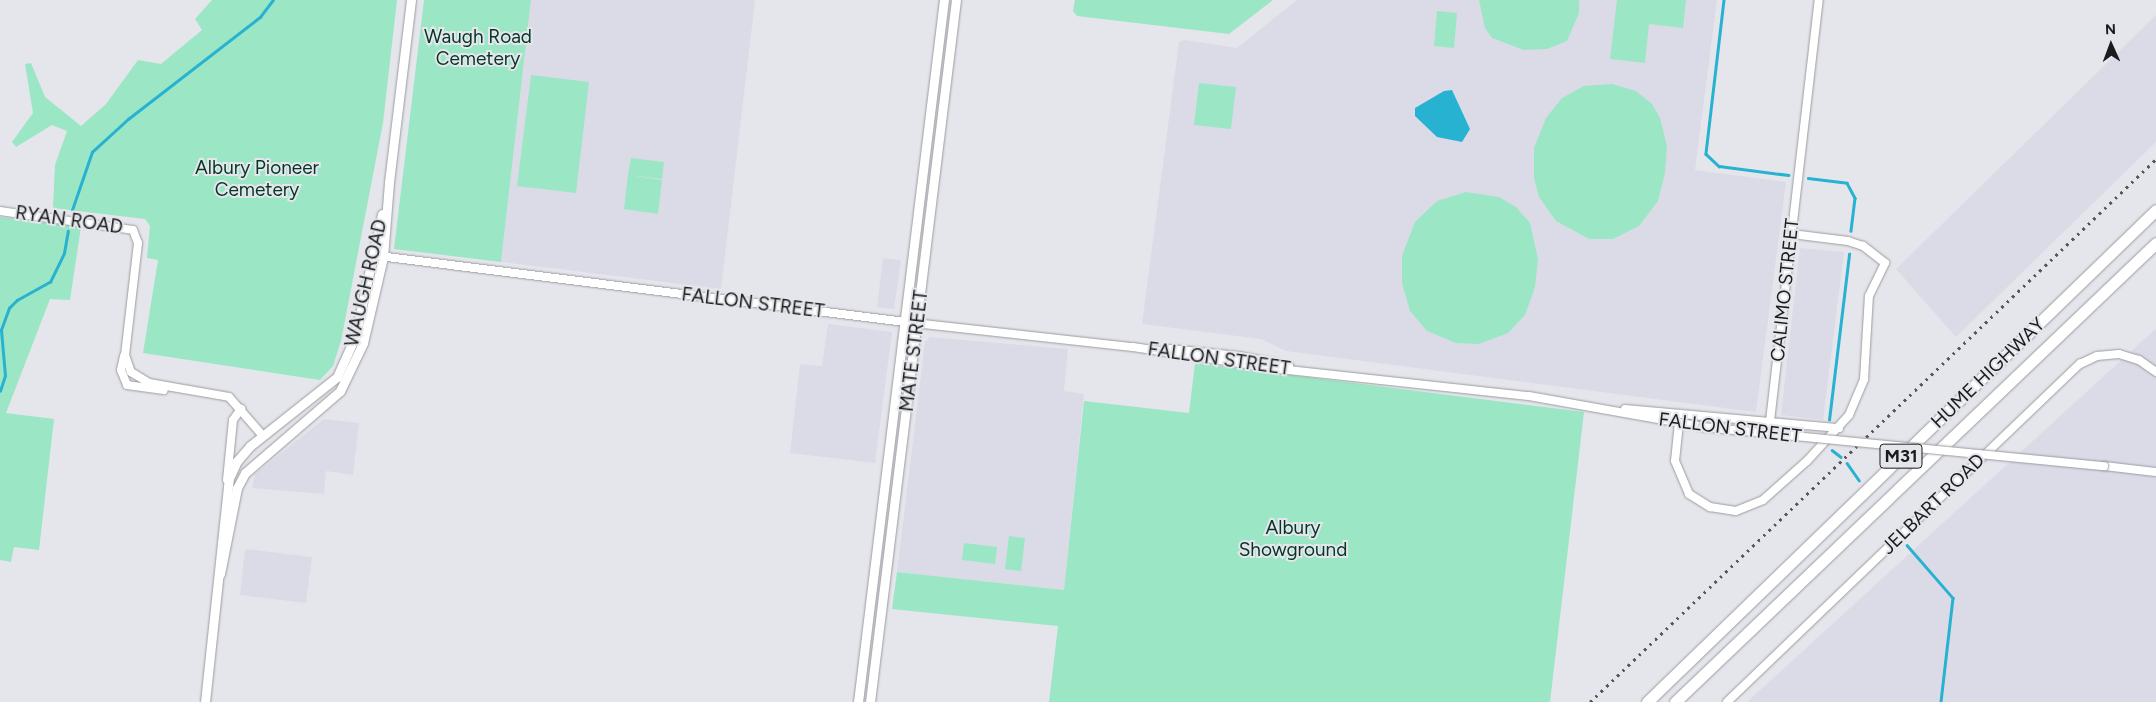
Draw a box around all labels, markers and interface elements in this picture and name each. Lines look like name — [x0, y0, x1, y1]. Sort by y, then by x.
north arrow — [2086, 20, 2136, 70]
text: N — [2105, 21, 2116, 38]
park label: Waugh Road Cemetery — [424, 26, 532, 70]
park label: Albury Pioneer Cemetery — [195, 157, 319, 201]
street label: RYAN ROAD — [14, 201, 124, 239]
street label: WAUGH ROAD — [340, 217, 392, 349]
street label: CALIMO STREET — [1766, 217, 1804, 363]
street label: FALLON STREET — [680, 283, 826, 323]
street label: MATE STREET — [895, 289, 933, 413]
street label: HUME HIGHWAY — [1926, 313, 2050, 433]
street label: FALLON STREET — [1146, 338, 1292, 380]
street label: FALLON STREET — [1657, 408, 1803, 448]
road number: M31 — [1878, 441, 1924, 472]
street label: JELBART ROAD — [1877, 449, 1989, 559]
park label: Albury Showground — [1239, 517, 1347, 561]

